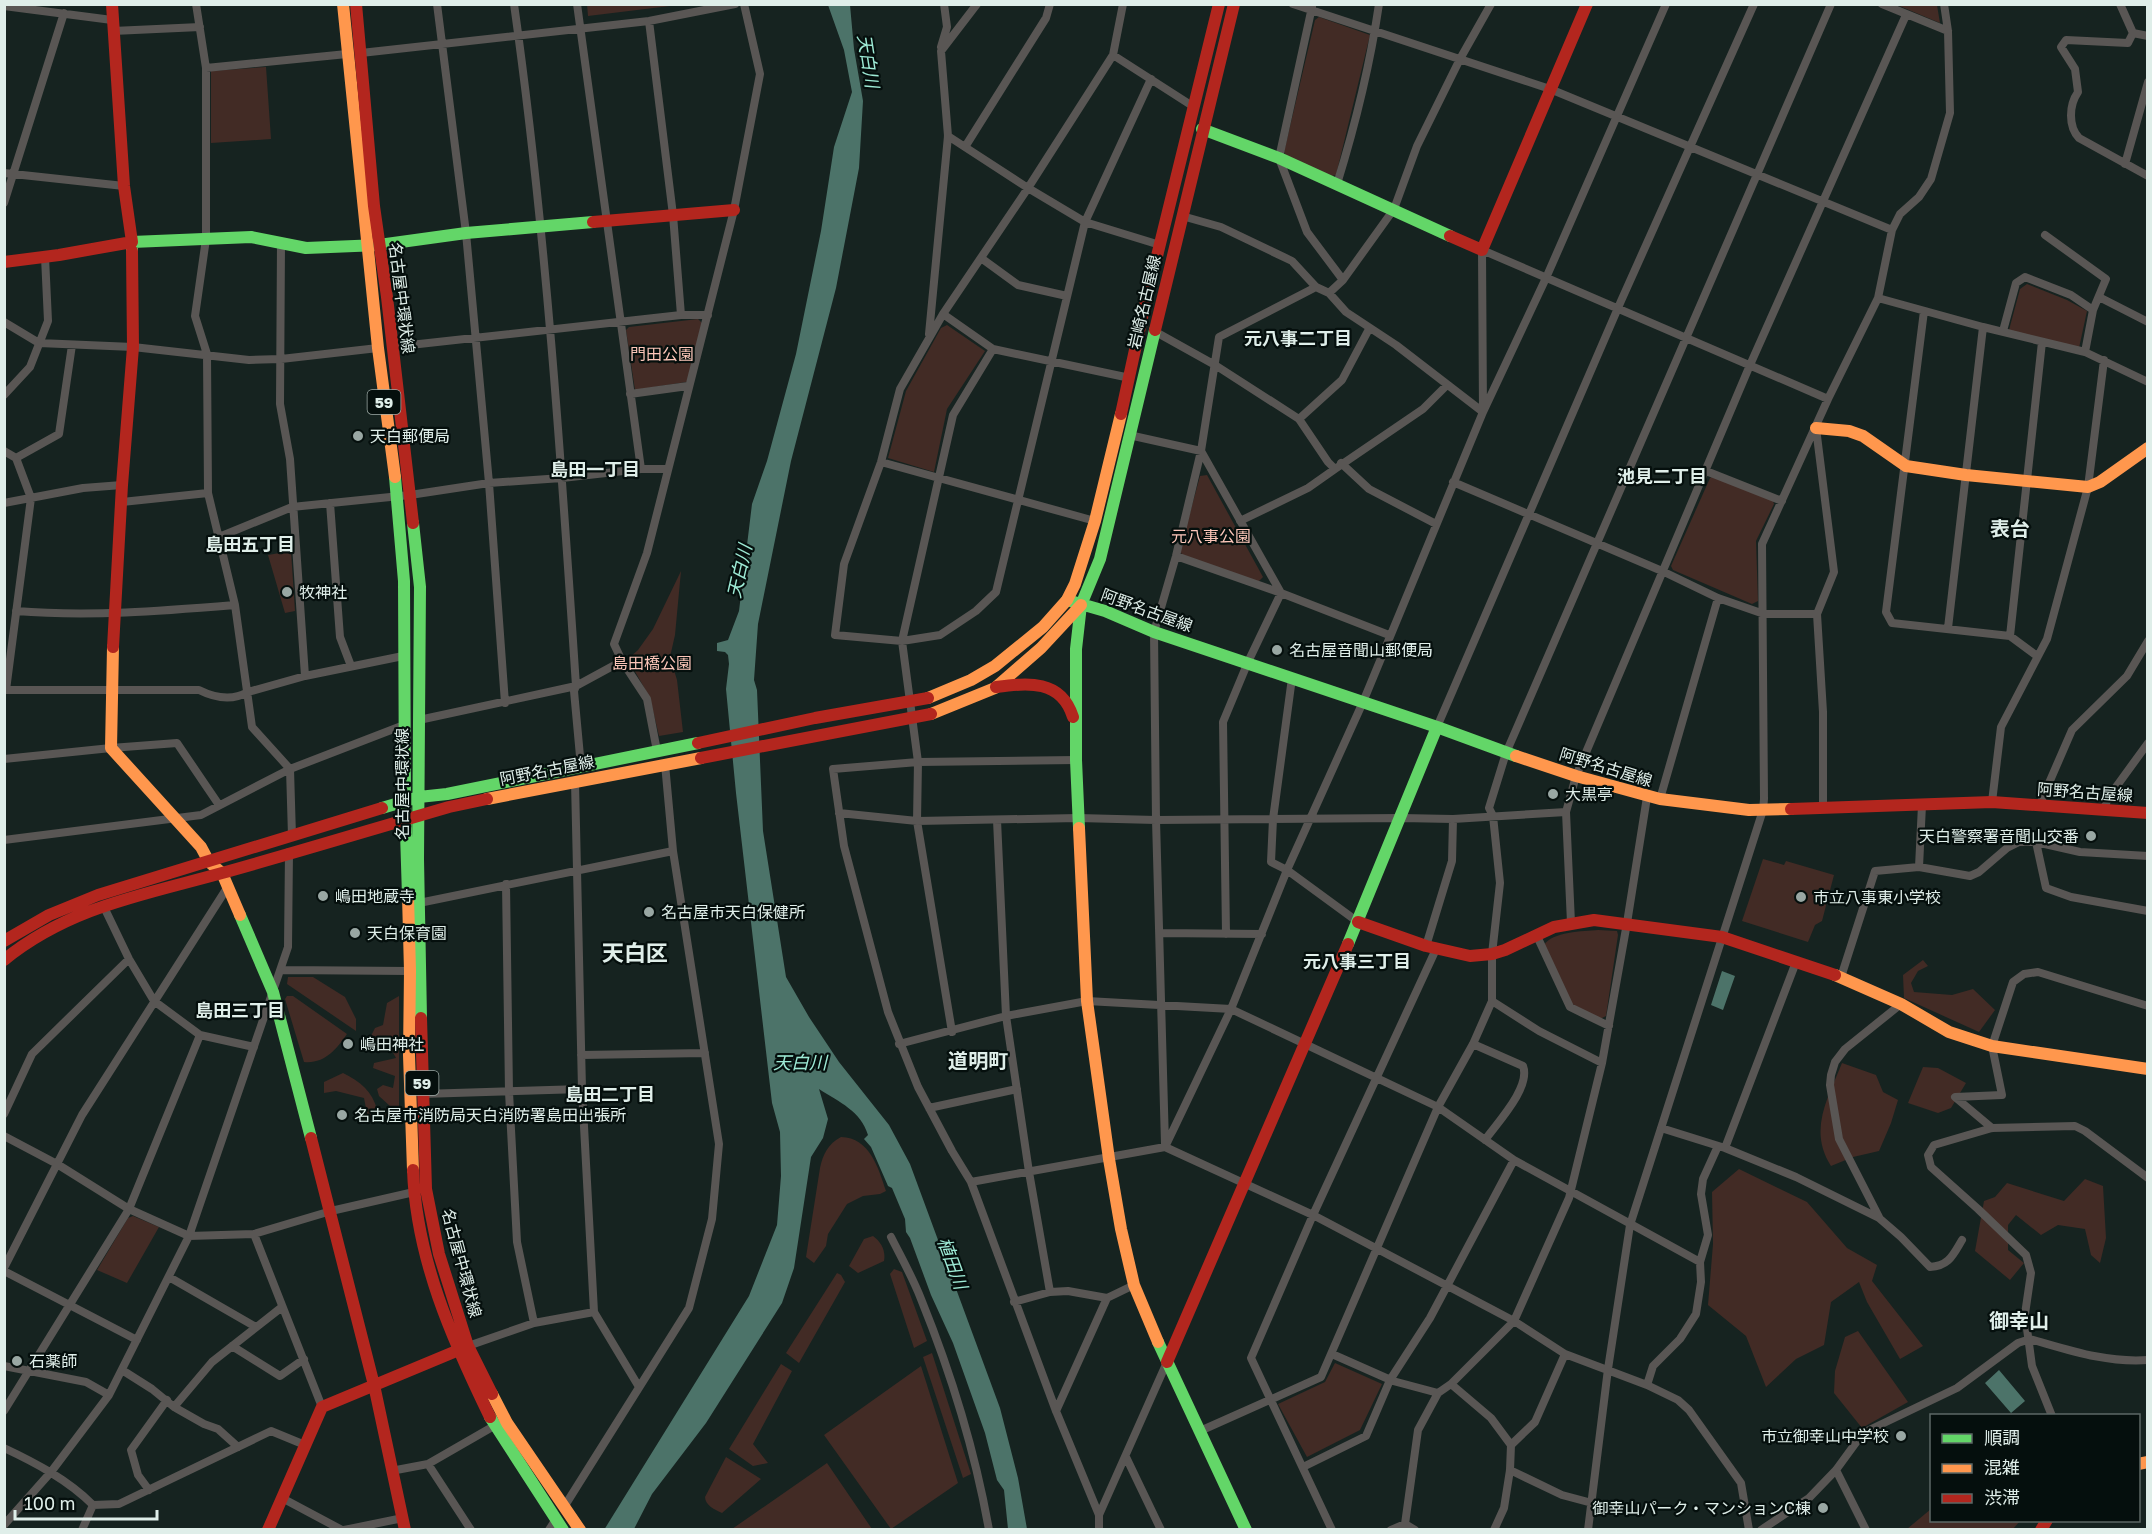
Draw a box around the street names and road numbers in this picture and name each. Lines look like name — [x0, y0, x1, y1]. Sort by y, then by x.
street label: 名古屋中環状線 — [385, 241, 419, 355]
street label: 岩崎名古屋線 — [1123, 253, 1165, 351]
road number: 59 — [368, 390, 400, 414]
street label: 阿野名古屋線 — [1098, 584, 1196, 636]
street label: 名古屋中環状線 — [392, 728, 412, 840]
street label: 阿野名古屋線 — [1557, 743, 1655, 791]
street label: 阿野名古屋線 — [498, 751, 596, 789]
street label: 阿野名古屋線 — [2036, 779, 2134, 805]
road number: 59 — [406, 1071, 438, 1095]
street label: 名古屋中環状線 — [438, 1206, 486, 1320]

